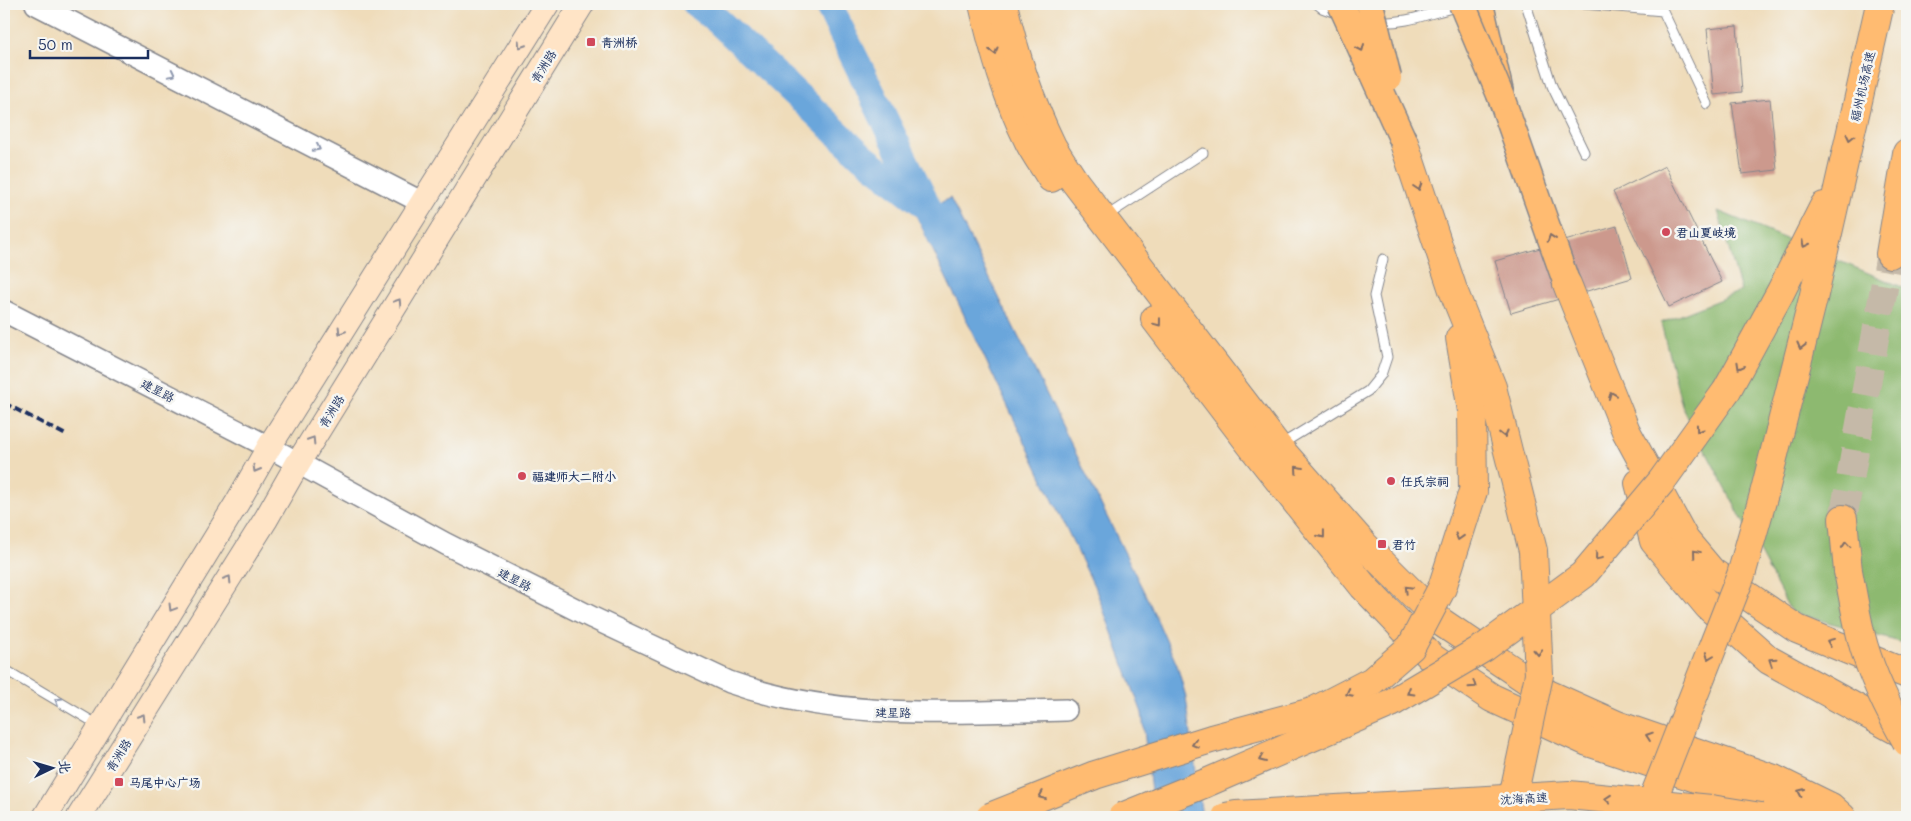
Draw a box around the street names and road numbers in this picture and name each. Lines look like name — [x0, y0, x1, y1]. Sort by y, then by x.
street label: 青洲路 — [527, 46, 559, 86]
street label: 福州机场高速 — [1846, 49, 1878, 123]
street label: 建星路 — [138, 375, 178, 405]
street label: 青洲路 — [315, 391, 347, 431]
street label: 建星路 — [495, 564, 535, 594]
street label: 建星路 — [875, 704, 911, 720]
street label: 青洲路 — [102, 735, 134, 775]
street label: 沈海高速 — [1500, 789, 1548, 807]

